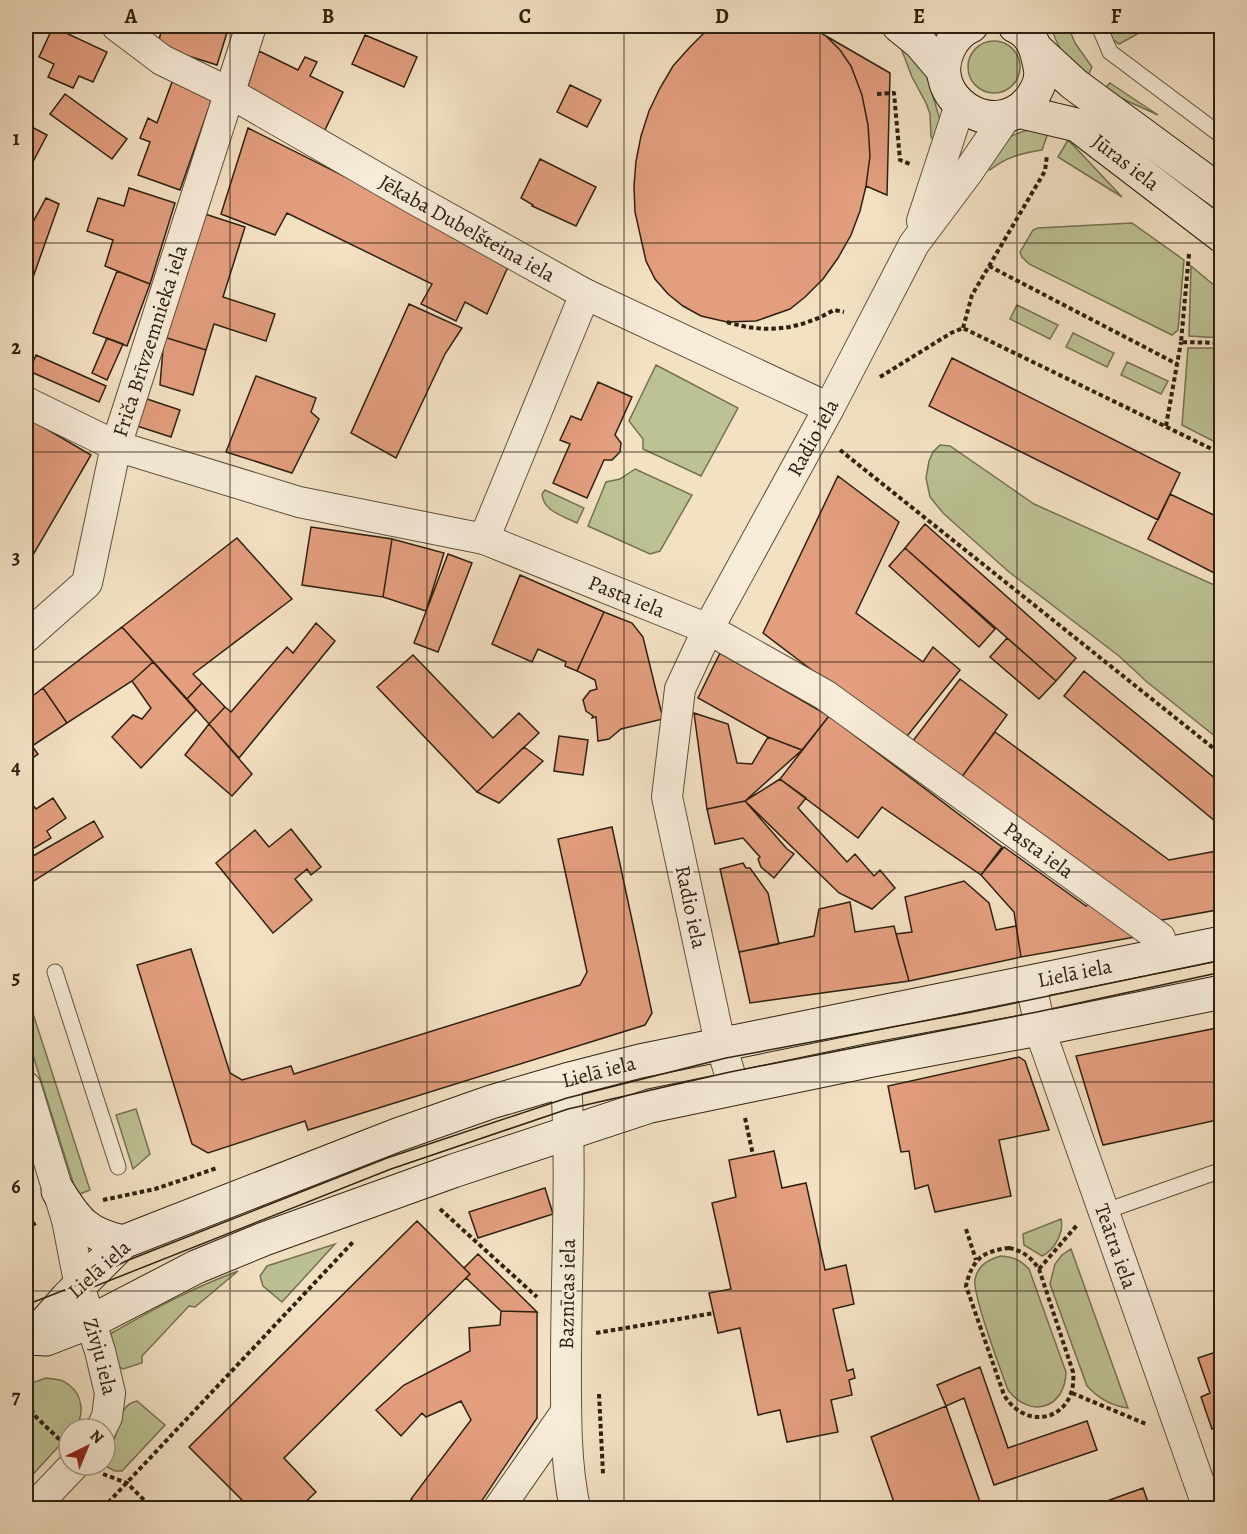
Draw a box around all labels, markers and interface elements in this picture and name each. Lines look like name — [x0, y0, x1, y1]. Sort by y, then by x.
text: A — [124, 3, 138, 30]
text: B — [322, 3, 334, 30]
text: C — [519, 3, 531, 30]
text: D — [715, 3, 729, 30]
text: E — [913, 3, 925, 30]
text: F — [1111, 3, 1122, 30]
text: 1 — [12, 125, 20, 152]
street label: Jūras iela — [1086, 127, 1165, 197]
street label: Jēkaba Dubelšteina iela — [374, 168, 560, 289]
street label: Friča Brīvzemnieka iela — [106, 241, 194, 440]
text: 2 — [11, 334, 21, 361]
street label: Radio iela — [780, 394, 845, 481]
text: 3 — [12, 544, 20, 571]
street label: Pasta iela — [584, 568, 669, 624]
text: 4 — [11, 754, 21, 781]
street label: Pasta iela — [998, 815, 1080, 885]
street label: Radio iela — [669, 863, 713, 951]
street label: Lielā iela — [1035, 952, 1114, 994]
text: 5 — [12, 964, 20, 991]
street label: Lielā iela — [559, 1049, 639, 1095]
text: 6 — [11, 1173, 21, 1200]
street label: Teātra iela — [1088, 1200, 1144, 1293]
street label: Lielā iela — [62, 1233, 136, 1305]
street label: Baznīcas iela — [552, 1238, 582, 1350]
street label: Zivju iela — [76, 1315, 124, 1398]
text: 7 — [12, 1383, 21, 1410]
north arrow — [57, 1417, 117, 1477]
text: N — [85, 1425, 109, 1449]

